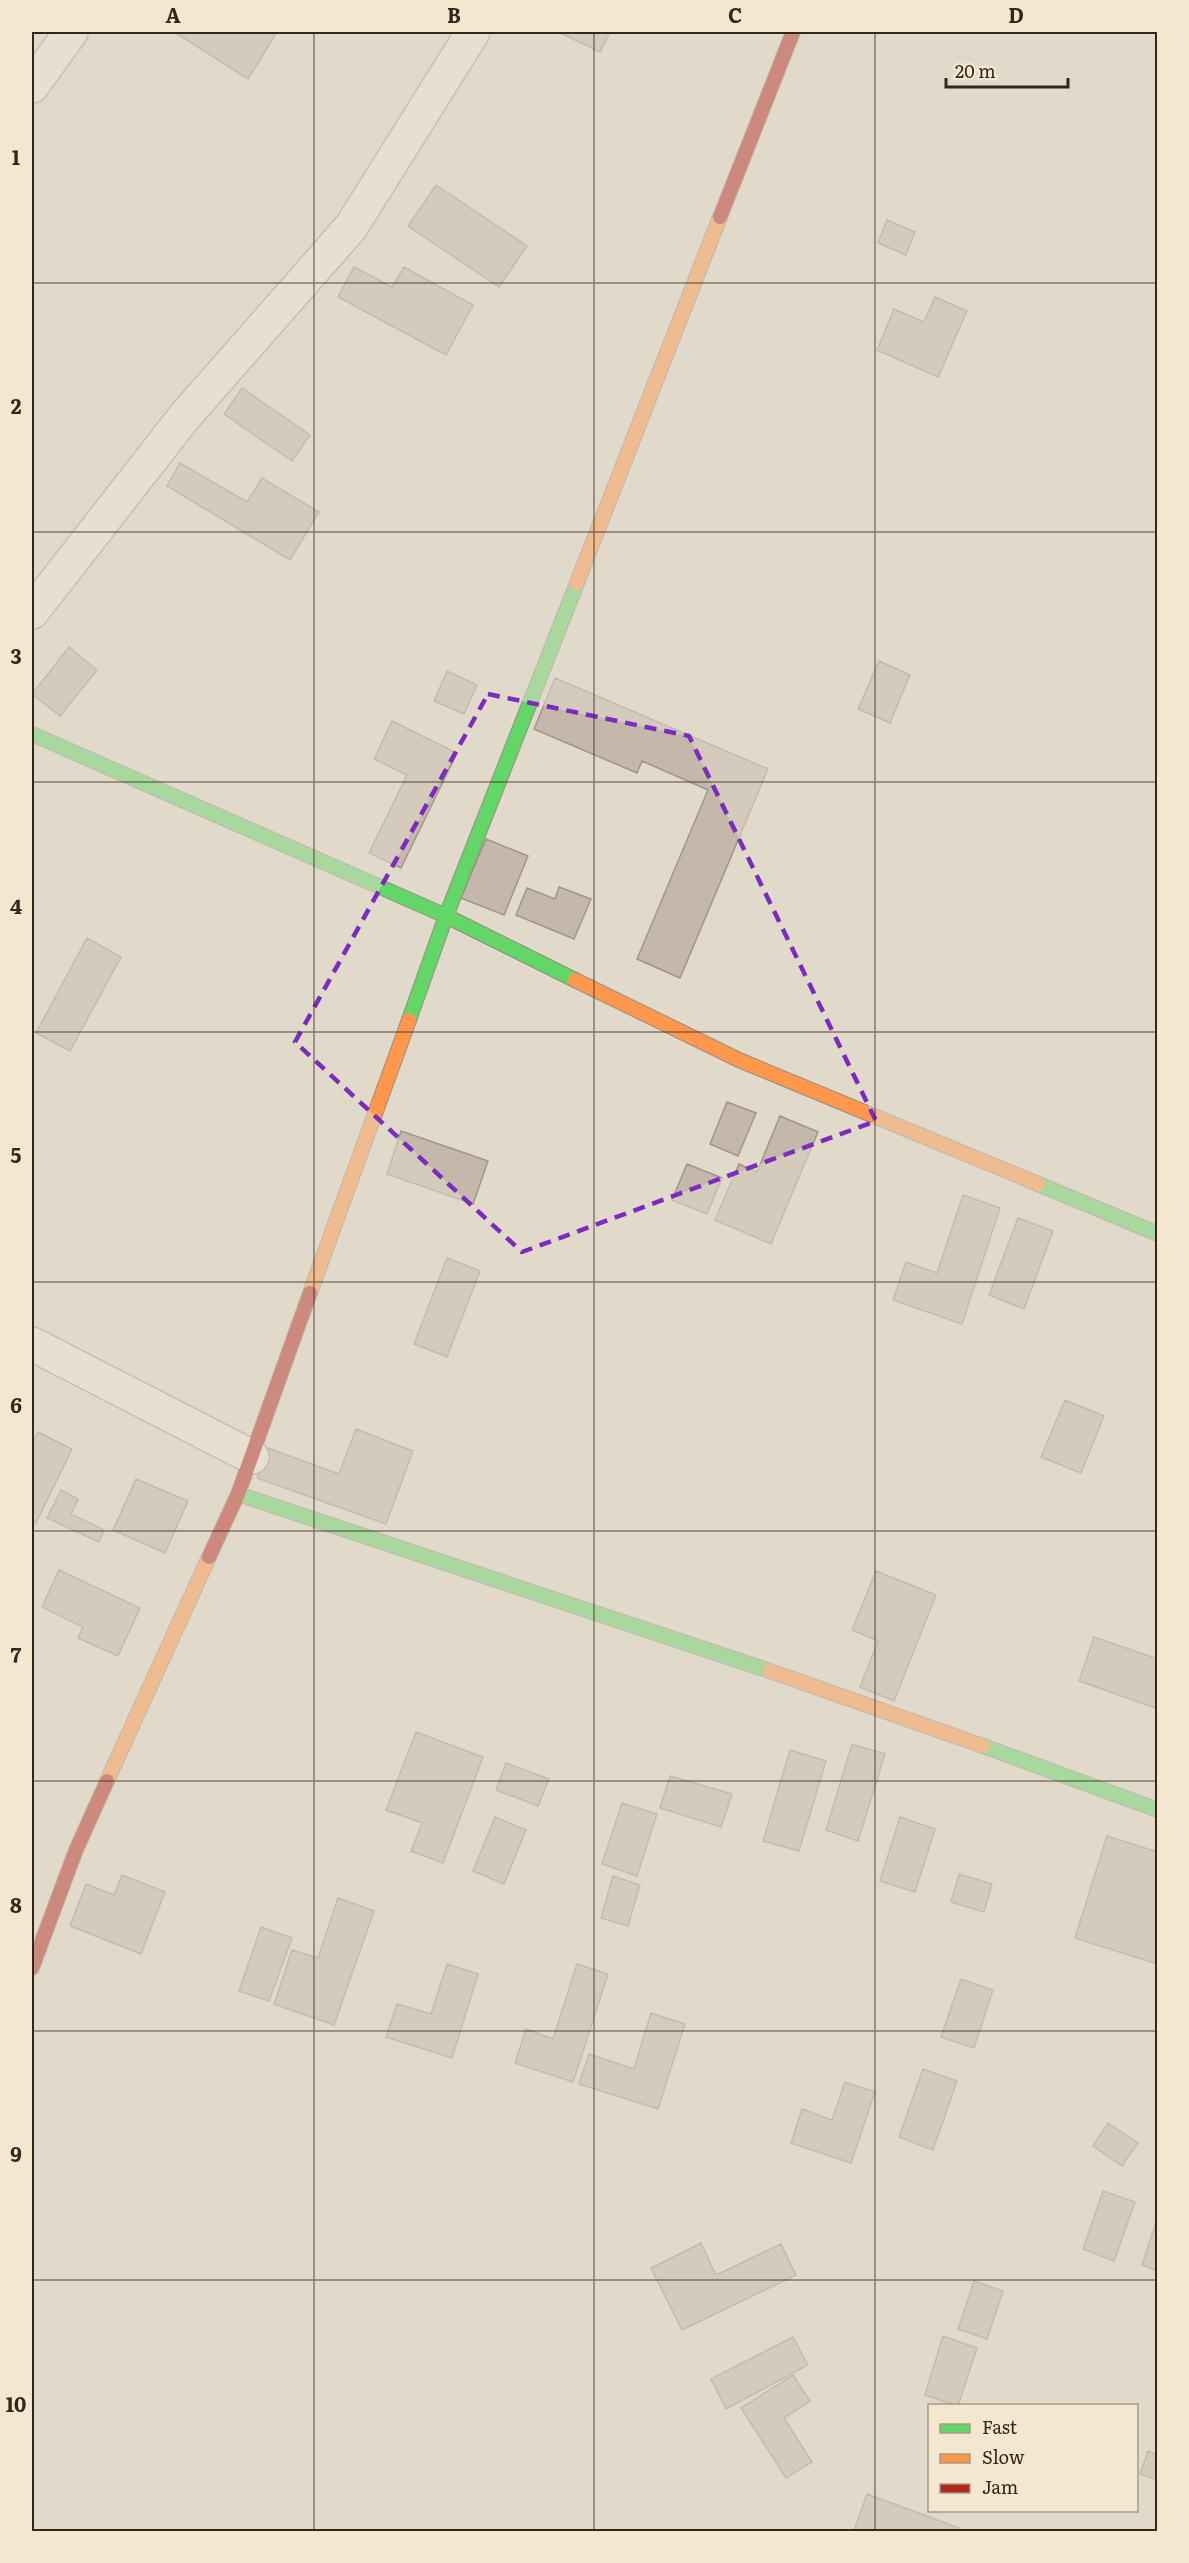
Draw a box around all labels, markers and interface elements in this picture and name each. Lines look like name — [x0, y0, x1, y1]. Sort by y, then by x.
text: A — [165, 0, 181, 29]
text: B — [447, 0, 461, 29]
text: C — [728, 0, 742, 29]
text: D — [1008, 0, 1024, 29]
scale bar — [946, 51, 1068, 89]
text: 20 m — [955, 57, 996, 84]
text: 1 — [12, 141, 20, 171]
text: 2 — [11, 390, 22, 420]
text: 3 — [10, 640, 22, 670]
text: 4 — [10, 890, 22, 920]
text: 5 — [11, 1139, 22, 1169]
text: 6 — [10, 1389, 22, 1419]
text: 7 — [11, 1639, 22, 1669]
text: 8 — [10, 1889, 22, 1919]
text: 9 — [10, 2138, 22, 2168]
text: 10 — [6, 2388, 26, 2418]
legend — [928, 2404, 1138, 2512]
text: Fast — [982, 2413, 1018, 2440]
text: Slow — [982, 2443, 1025, 2470]
text: Jam — [982, 2473, 1018, 2500]

